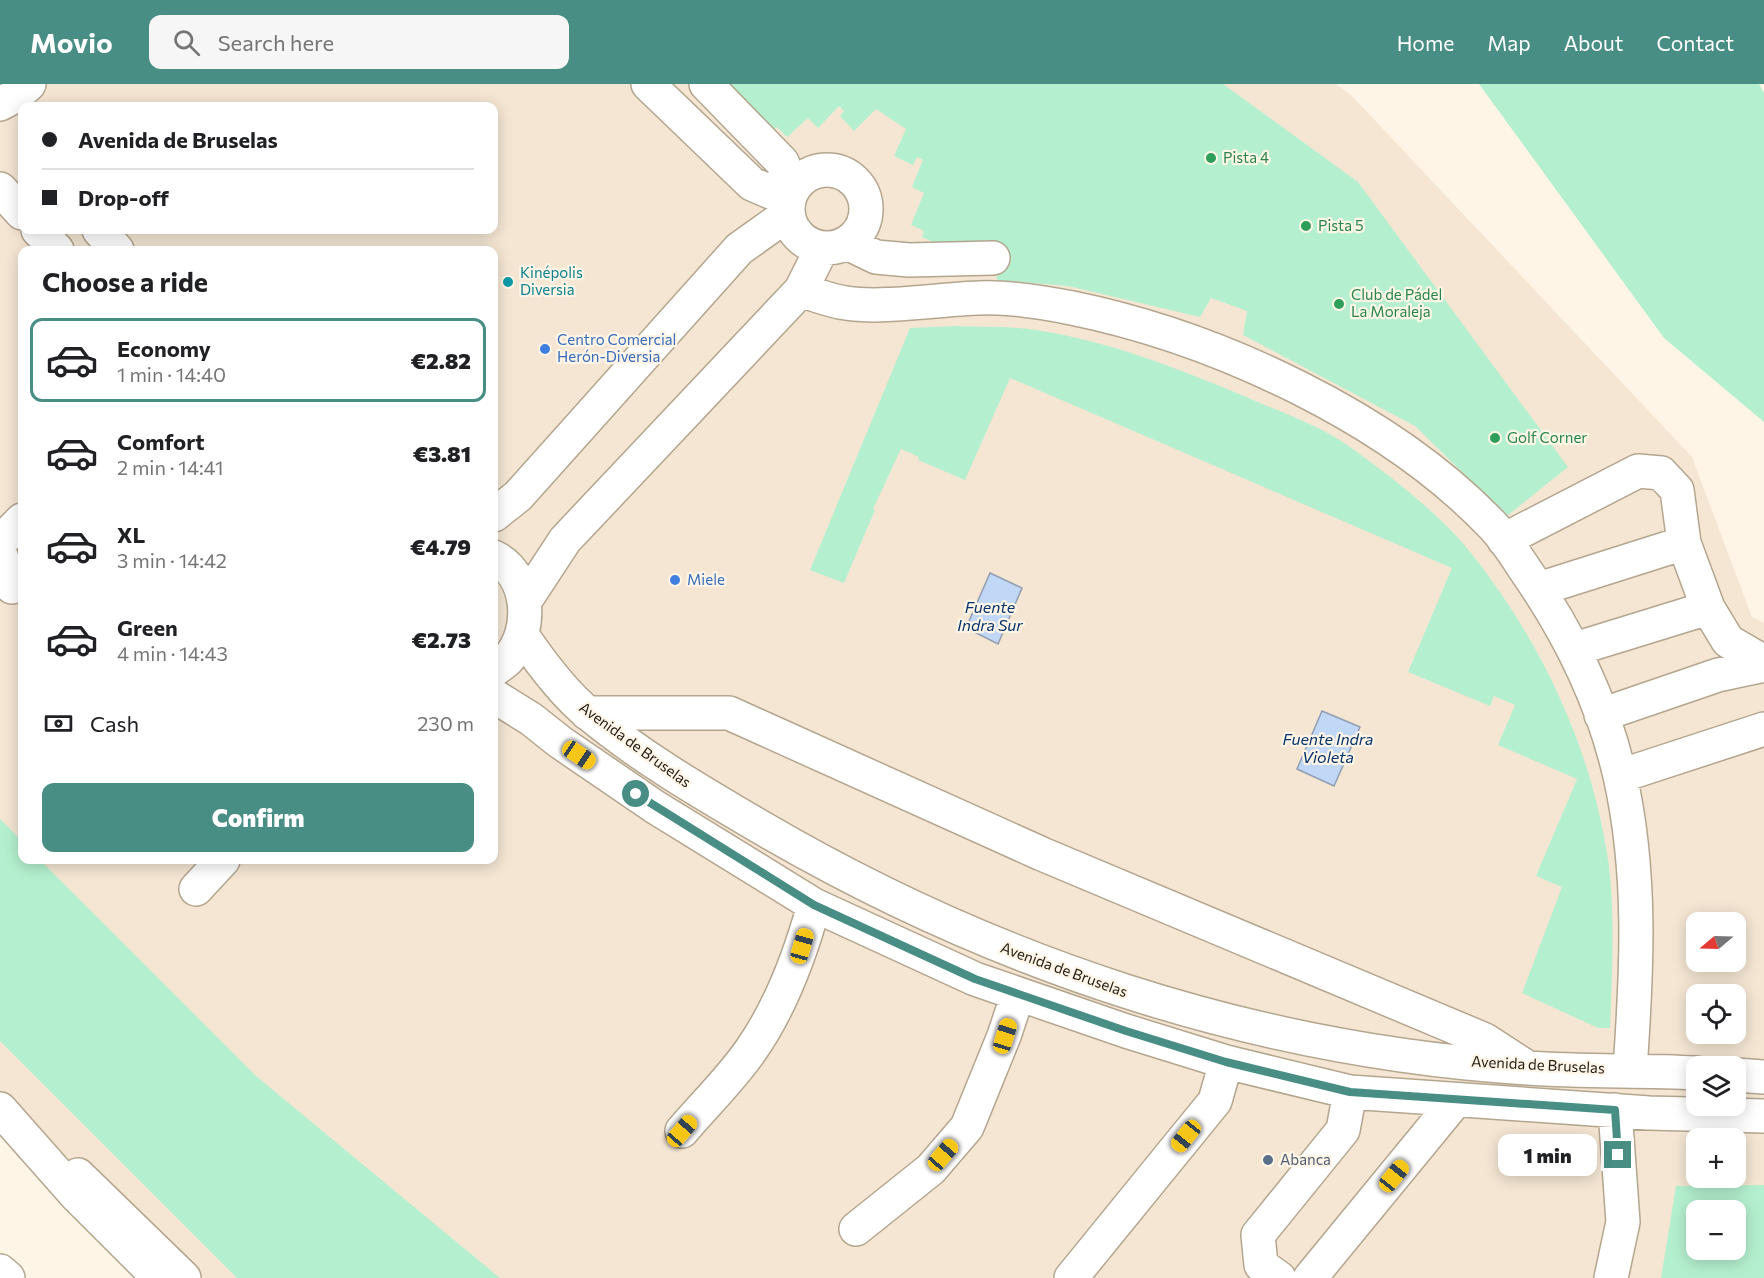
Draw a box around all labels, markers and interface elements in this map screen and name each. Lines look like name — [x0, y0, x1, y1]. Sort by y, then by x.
search box — [149, 15, 569, 69]
text: Movio — [30, 25, 113, 59]
icon: search — [170, 26, 203, 59]
text: Search here — [218, 29, 334, 56]
text: Home — [1397, 30, 1454, 55]
text: Map — [1487, 30, 1531, 55]
text: About — [1564, 30, 1623, 55]
text: Contact — [1656, 30, 1734, 55]
text: Avenida de Bruselas — [78, 126, 278, 153]
place label: Pista 4 — [1223, 148, 1269, 166]
marker: Pista 4 — [1204, 151, 1218, 165]
text: Drop-off — [78, 184, 169, 211]
place label: Pista 5 — [1318, 216, 1364, 234]
marker: Pista 5 — [1299, 219, 1313, 233]
place label: Kinépolis Diversia — [520, 263, 583, 298]
text: Choose a ride — [42, 265, 208, 298]
marker: Kinépolis Diversia — [501, 275, 515, 289]
place label: Club de Pádel La Moraleja — [1351, 285, 1442, 320]
marker: Club de Pádel La Moraleja — [1332, 297, 1346, 311]
place label: Centro Comercial Herón-Diversia — [557, 330, 676, 365]
icon: car — [45, 333, 99, 387]
text: Economy — [117, 335, 211, 362]
marker: Centro Comercial Herón-Diversia — [538, 342, 552, 356]
text: €2.82 — [411, 347, 471, 374]
text: 1 min · 14:40 — [117, 362, 226, 386]
icon: car — [45, 426, 99, 480]
text: Comfort — [117, 428, 205, 455]
place label: Golf Corner — [1507, 428, 1587, 446]
marker: Golf Corner — [1488, 431, 1502, 445]
text: €3.81 — [413, 440, 471, 467]
text: 2 min · 14:41 — [117, 455, 224, 479]
icon: car — [45, 519, 99, 573]
text: XL — [117, 521, 145, 548]
text: €4.79 — [410, 533, 471, 560]
text: 3 min · 14:42 — [117, 548, 227, 572]
place label: Miele — [687, 570, 725, 588]
marker: Miele — [668, 573, 682, 587]
water label: Fuente Indra Sur — [957, 597, 1023, 634]
icon: car — [45, 612, 99, 666]
text: Green — [117, 614, 178, 641]
text: €2.73 — [412, 626, 471, 653]
text: 4 min · 14:43 — [117, 641, 228, 665]
street label: Avenida de Bruselas — [576, 698, 695, 791]
icon: cash — [42, 707, 75, 740]
text: Cash — [90, 710, 139, 737]
text: 230 m — [417, 711, 474, 735]
water label: Fuente Indra Violeta — [1283, 729, 1373, 766]
car — [559, 737, 599, 773]
route start — [622, 780, 649, 807]
button: Confirm — [42, 783, 474, 852]
north arrow — [1686, 912, 1746, 972]
map controls — [1686, 912, 1746, 1260]
car — [788, 926, 816, 966]
street label: Avenida de Bruselas — [998, 938, 1130, 1000]
button: locate — [1686, 984, 1746, 1044]
car — [991, 1016, 1019, 1056]
street label: Avenida de Bruselas — [1471, 1052, 1605, 1076]
button: layers — [1686, 1056, 1746, 1116]
car — [663, 1112, 701, 1150]
car — [1168, 1116, 1204, 1156]
button: + — [1686, 1128, 1746, 1188]
callout: 1 min — [1498, 1134, 1597, 1176]
car — [924, 1136, 962, 1174]
route end — [1604, 1141, 1631, 1168]
text: 1 min — [1523, 1143, 1572, 1167]
place label: Abanca — [1280, 1150, 1331, 1168]
marker: Abanca — [1261, 1153, 1275, 1167]
car — [1376, 1156, 1412, 1196]
button: − — [1686, 1200, 1746, 1260]

